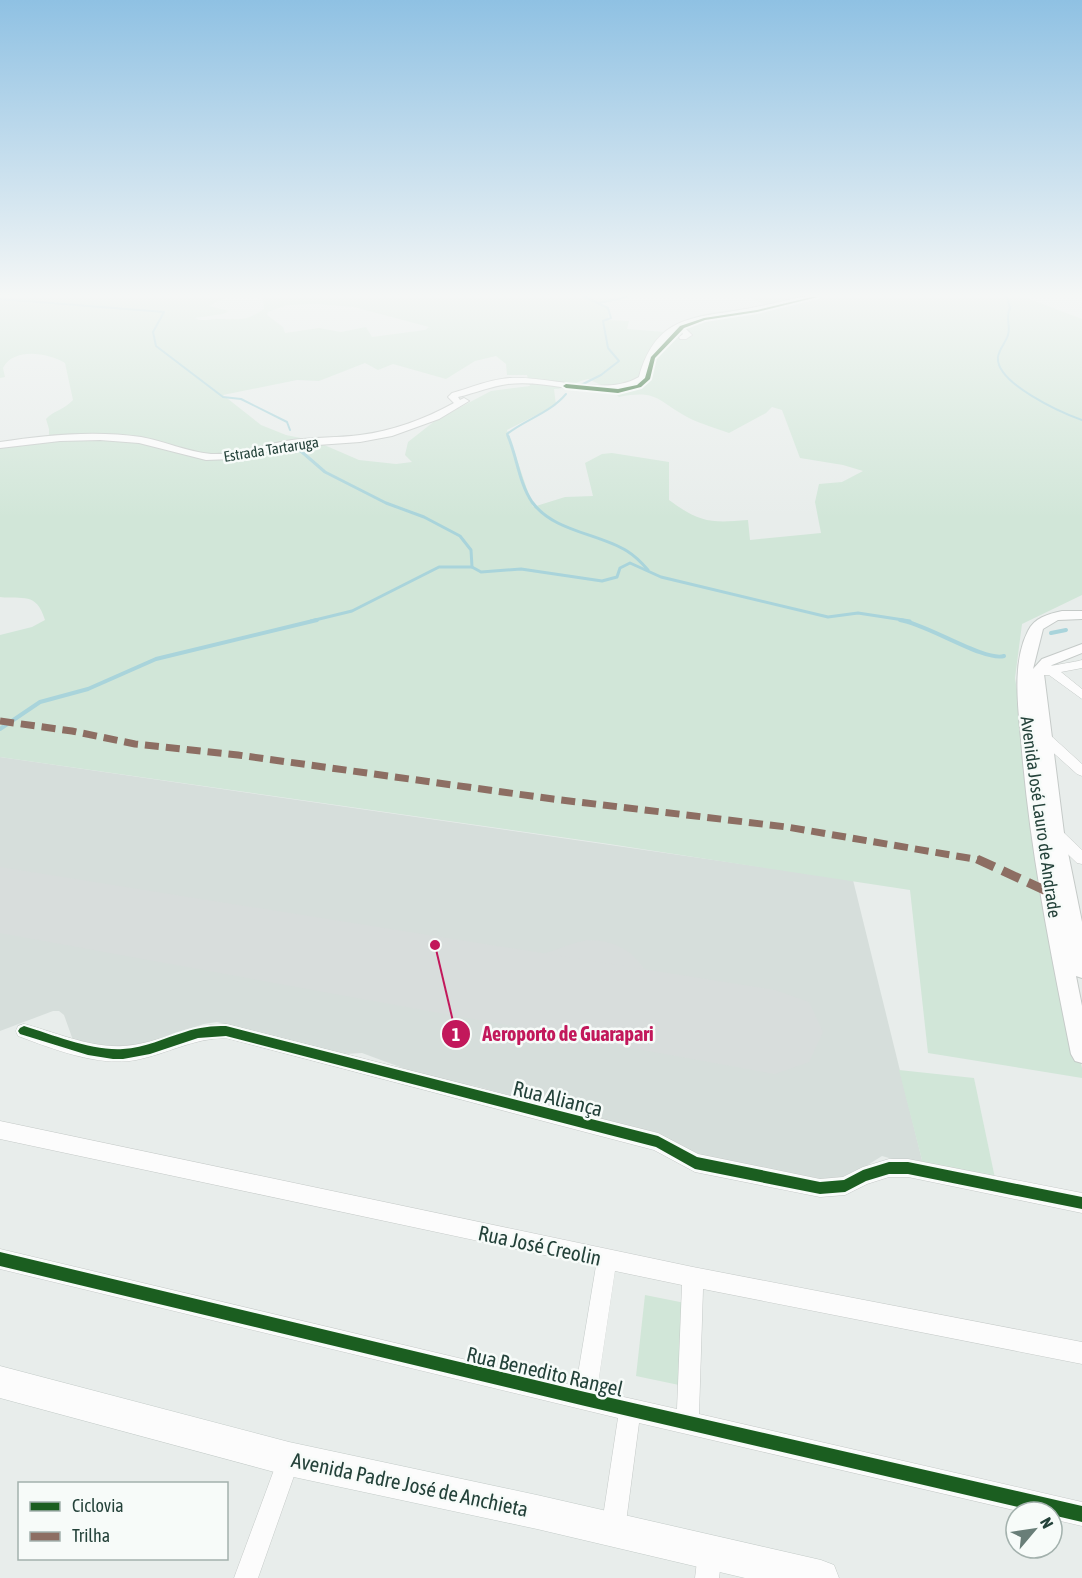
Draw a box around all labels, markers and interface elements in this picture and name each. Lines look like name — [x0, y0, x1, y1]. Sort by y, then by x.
street label: Estrada Tartaruga — [222, 433, 320, 465]
street label: Avenida José Lauro de Andrade — [1016, 715, 1066, 919]
callout: Aeroporto de Guarapari — [441, 1015, 666, 1053]
text: Aeroporto de Guarapari — [481, 1022, 654, 1045]
text: 1 — [452, 1024, 460, 1045]
street label: Rua Aliança — [511, 1075, 605, 1121]
street label: Rua José Creolin — [476, 1220, 604, 1270]
street label: Rua Benedito Rangel — [464, 1341, 626, 1401]
street label: Avenida Padre José de Anchieta — [289, 1447, 531, 1521]
legend — [18, 1482, 228, 1560]
text: Ciclovia — [72, 1495, 124, 1516]
north arrow — [1004, 1500, 1064, 1560]
text: N — [1037, 1514, 1057, 1531]
text: Trilha — [72, 1525, 110, 1546]

